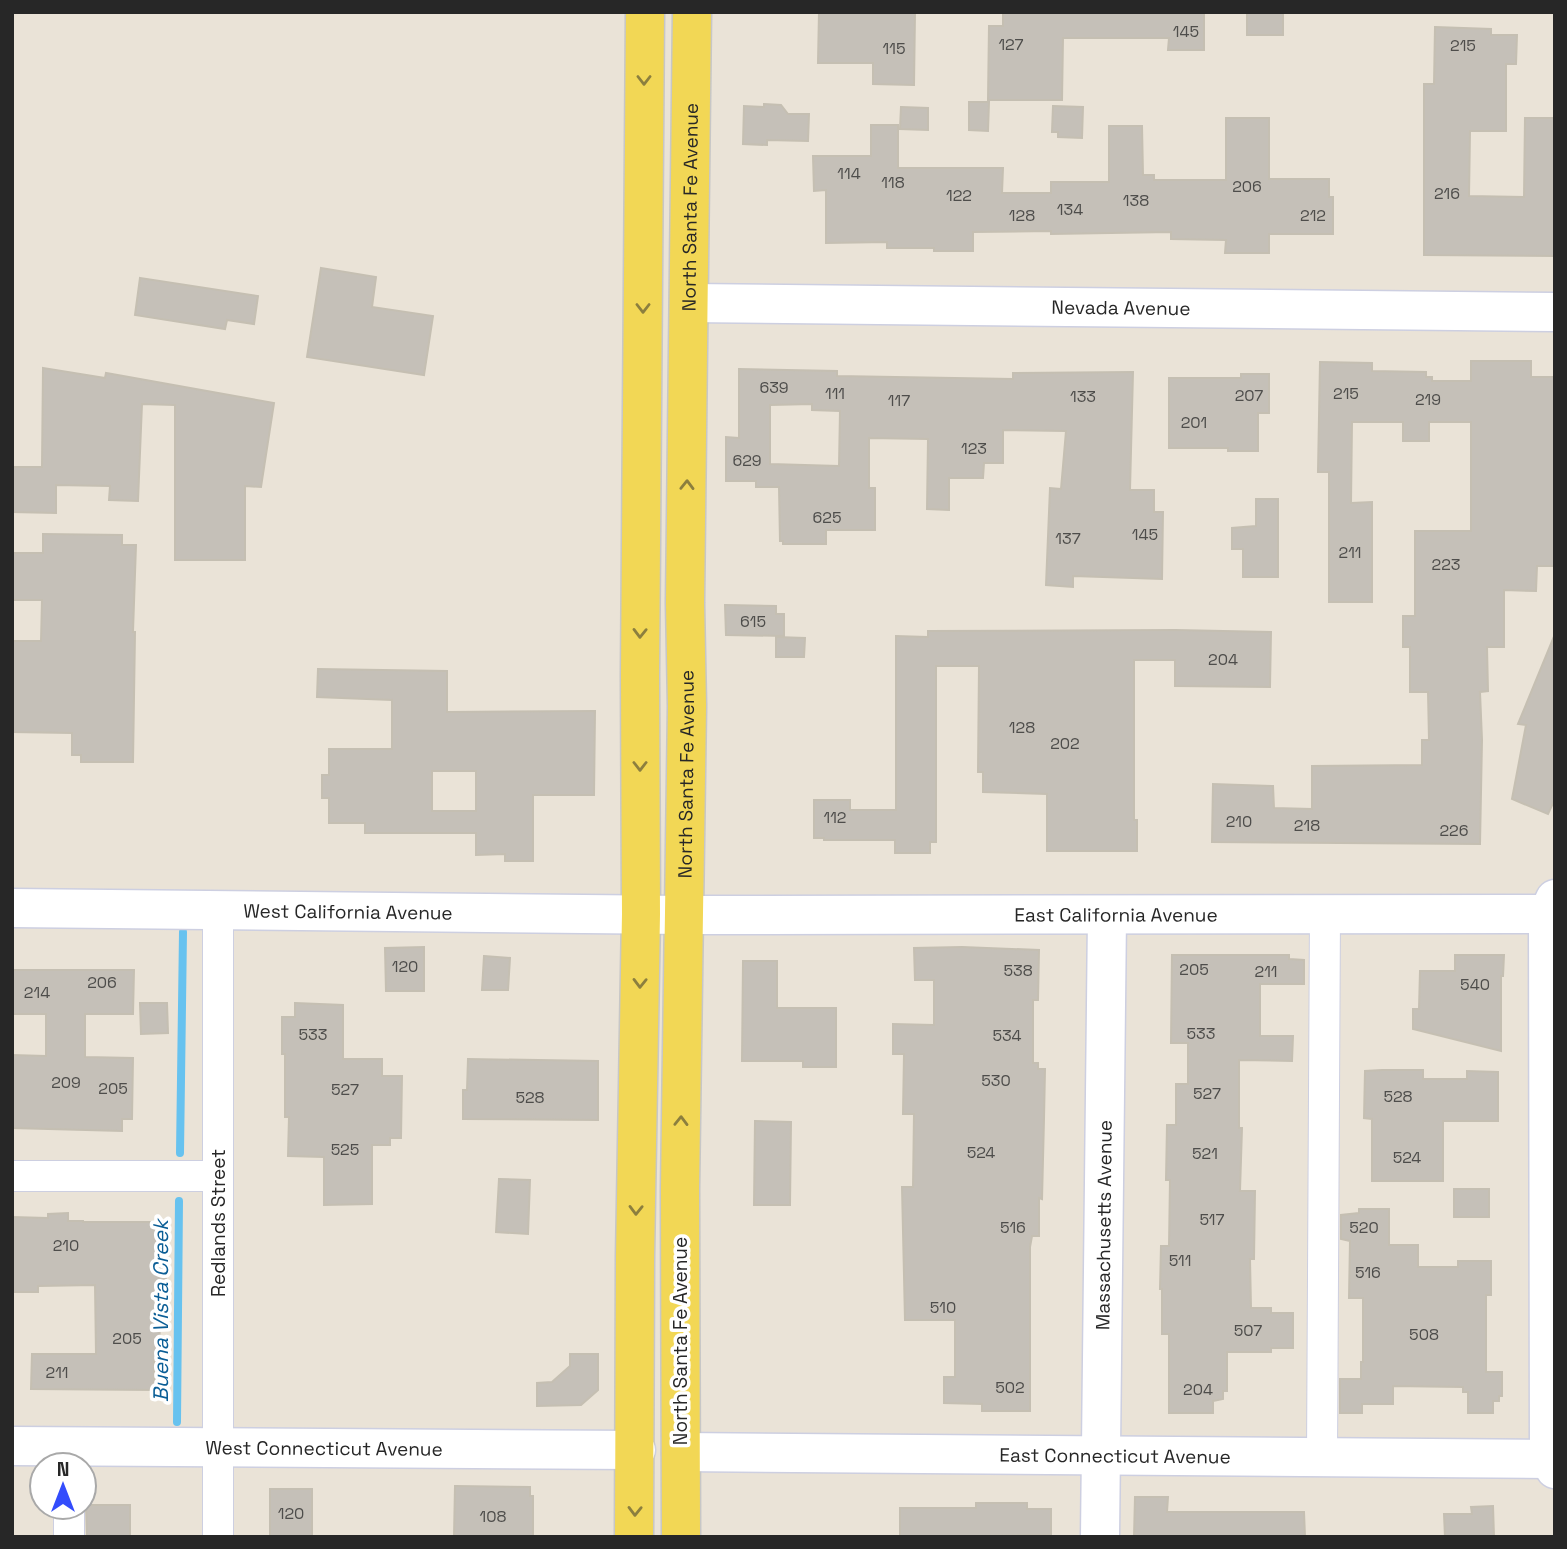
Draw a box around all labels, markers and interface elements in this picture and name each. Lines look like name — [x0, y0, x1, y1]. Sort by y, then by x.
house number: 145 — [1173, 21, 1199, 42]
house number: 127 — [998, 34, 1024, 55]
house number: 215 — [1450, 35, 1476, 56]
house number: 115 — [883, 38, 905, 59]
one-way arrow — [637, 75, 652, 86]
street label: North Santa Fe Avenue — [676, 103, 703, 311]
house number: 114 — [837, 163, 861, 184]
house number: 118 — [881, 172, 905, 193]
house number: 206 — [1232, 176, 1262, 197]
house number: 216 — [1434, 183, 1460, 204]
house number: 122 — [946, 185, 972, 206]
house number: 138 — [1123, 190, 1149, 211]
house number: 134 — [1057, 199, 1083, 220]
house number: 128 — [1009, 205, 1035, 226]
house number: 212 — [1300, 205, 1326, 226]
street label: Nevada Avenue — [1051, 294, 1191, 321]
one-way arrow — [635, 303, 651, 314]
house number: 639 — [759, 377, 789, 398]
house number: 111 — [825, 383, 845, 404]
house number: 215 — [1333, 383, 1359, 404]
house number: 207 — [1235, 385, 1263, 406]
house number: 133 — [1070, 386, 1096, 407]
house number: 219 — [1415, 389, 1441, 410]
house number: 117 — [888, 390, 910, 411]
house number: 201 — [1181, 412, 1207, 433]
house number: 123 — [961, 438, 987, 459]
house number: 629 — [732, 450, 762, 471]
one-way arrow — [679, 480, 695, 490]
house number: 625 — [813, 507, 841, 528]
house number: 145 — [1132, 524, 1158, 545]
house number: 137 — [1055, 528, 1081, 549]
house number: 211 — [1338, 542, 1362, 563]
house number: 223 — [1432, 554, 1460, 575]
house number: 615 — [740, 611, 766, 632]
one-way arrow — [633, 628, 648, 639]
house number: 204 — [1208, 649, 1238, 670]
street label: North Santa Fe Avenue — [672, 670, 700, 878]
house number: 128 — [1009, 717, 1035, 738]
house number: 202 — [1050, 733, 1080, 754]
one-way arrow — [632, 761, 648, 772]
house number: 112 — [823, 807, 847, 828]
house number: 210 — [1226, 811, 1252, 832]
house number: 218 — [1294, 815, 1320, 836]
house number: 226 — [1439, 820, 1469, 841]
street label: West California Avenue — [243, 898, 453, 925]
street label: East California Avenue — [1014, 902, 1218, 927]
house number: 120 — [392, 956, 418, 977]
house number: 205 — [1179, 959, 1209, 980]
house number: 538 — [1003, 960, 1033, 981]
house number: 211 — [1254, 961, 1278, 982]
house number: 206 — [87, 972, 117, 993]
house number: 540 — [1460, 974, 1490, 995]
one-way arrow — [632, 977, 647, 988]
house number: 214 — [24, 982, 50, 1003]
house number: 533 — [1187, 1023, 1215, 1044]
house number: 533 — [299, 1024, 327, 1045]
house number: 534 — [992, 1025, 1022, 1046]
house number: 530 — [981, 1070, 1011, 1091]
house number: 209 — [51, 1072, 81, 1093]
house number: 205 — [98, 1078, 128, 1099]
house number: 527 — [331, 1079, 359, 1100]
house number: 527 — [1193, 1083, 1221, 1104]
house number: 528 — [1383, 1086, 1413, 1107]
house number: 528 — [515, 1087, 545, 1108]
one-way arrow — [673, 1115, 688, 1126]
street label: Massachusetts Avenue — [1090, 1120, 1117, 1330]
house number: 525 — [331, 1139, 359, 1160]
house number: 524 — [967, 1142, 995, 1163]
house number: 521 — [1192, 1143, 1218, 1164]
house number: 524 — [1393, 1147, 1421, 1168]
street label: Redlands Street — [206, 1149, 231, 1297]
one-way arrow — [628, 1205, 644, 1216]
house number: 517 — [1199, 1209, 1225, 1230]
water label: Buena Vista Creek — [147, 1217, 174, 1402]
house number: 516 — [1000, 1217, 1026, 1238]
house number: 520 — [1349, 1217, 1379, 1238]
house number: 210 — [53, 1235, 79, 1256]
street label: North Santa Fe Avenue — [668, 1237, 693, 1445]
house number: 511 — [1169, 1250, 1191, 1271]
house number: 516 — [1355, 1262, 1381, 1283]
house number: 510 — [930, 1297, 956, 1318]
house number: 507 — [1234, 1320, 1262, 1341]
house number: 508 — [1409, 1324, 1439, 1345]
house number: 205 — [112, 1328, 142, 1349]
house number: 211 — [45, 1362, 69, 1383]
house number: 502 — [995, 1377, 1025, 1398]
house number: 204 — [1183, 1379, 1213, 1400]
street label: West Connecticut Avenue — [205, 1435, 443, 1461]
street label: East Connecticut Avenue — [999, 1442, 1231, 1469]
north arrow — [28, 1451, 98, 1521]
text: N — [57, 1457, 69, 1482]
house number: 120 — [278, 1503, 304, 1524]
house number: 108 — [480, 1506, 506, 1527]
one-way arrow — [627, 1506, 643, 1517]

